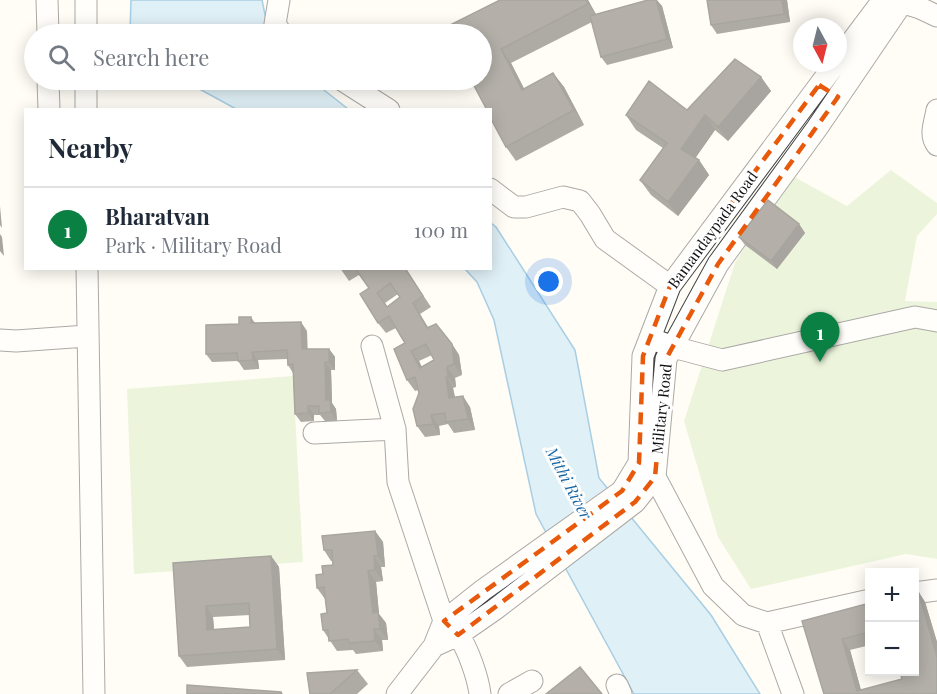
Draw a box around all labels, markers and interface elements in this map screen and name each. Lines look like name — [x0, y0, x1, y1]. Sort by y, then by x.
north arrow — [793, 18, 847, 72]
search box — [24, 24, 492, 90]
icon: search — [45, 41, 78, 74]
text: Search here — [93, 42, 209, 72]
text: Nearby — [48, 130, 133, 165]
street label: Bamandaypada Road — [663, 167, 762, 292]
text: Bharatvan — [105, 201, 210, 231]
text: 1 — [64, 216, 71, 243]
text: 100 m — [414, 216, 468, 243]
text: Park · Military Road — [105, 231, 282, 258]
your location — [534, 267, 563, 296]
pin: 1 — [800, 312, 840, 362]
street label: Military Road — [646, 363, 676, 455]
water label: Mithi River — [541, 442, 598, 524]
map controls — [865, 568, 919, 676]
button: + — [865, 568, 919, 622]
button: − — [865, 622, 919, 676]

